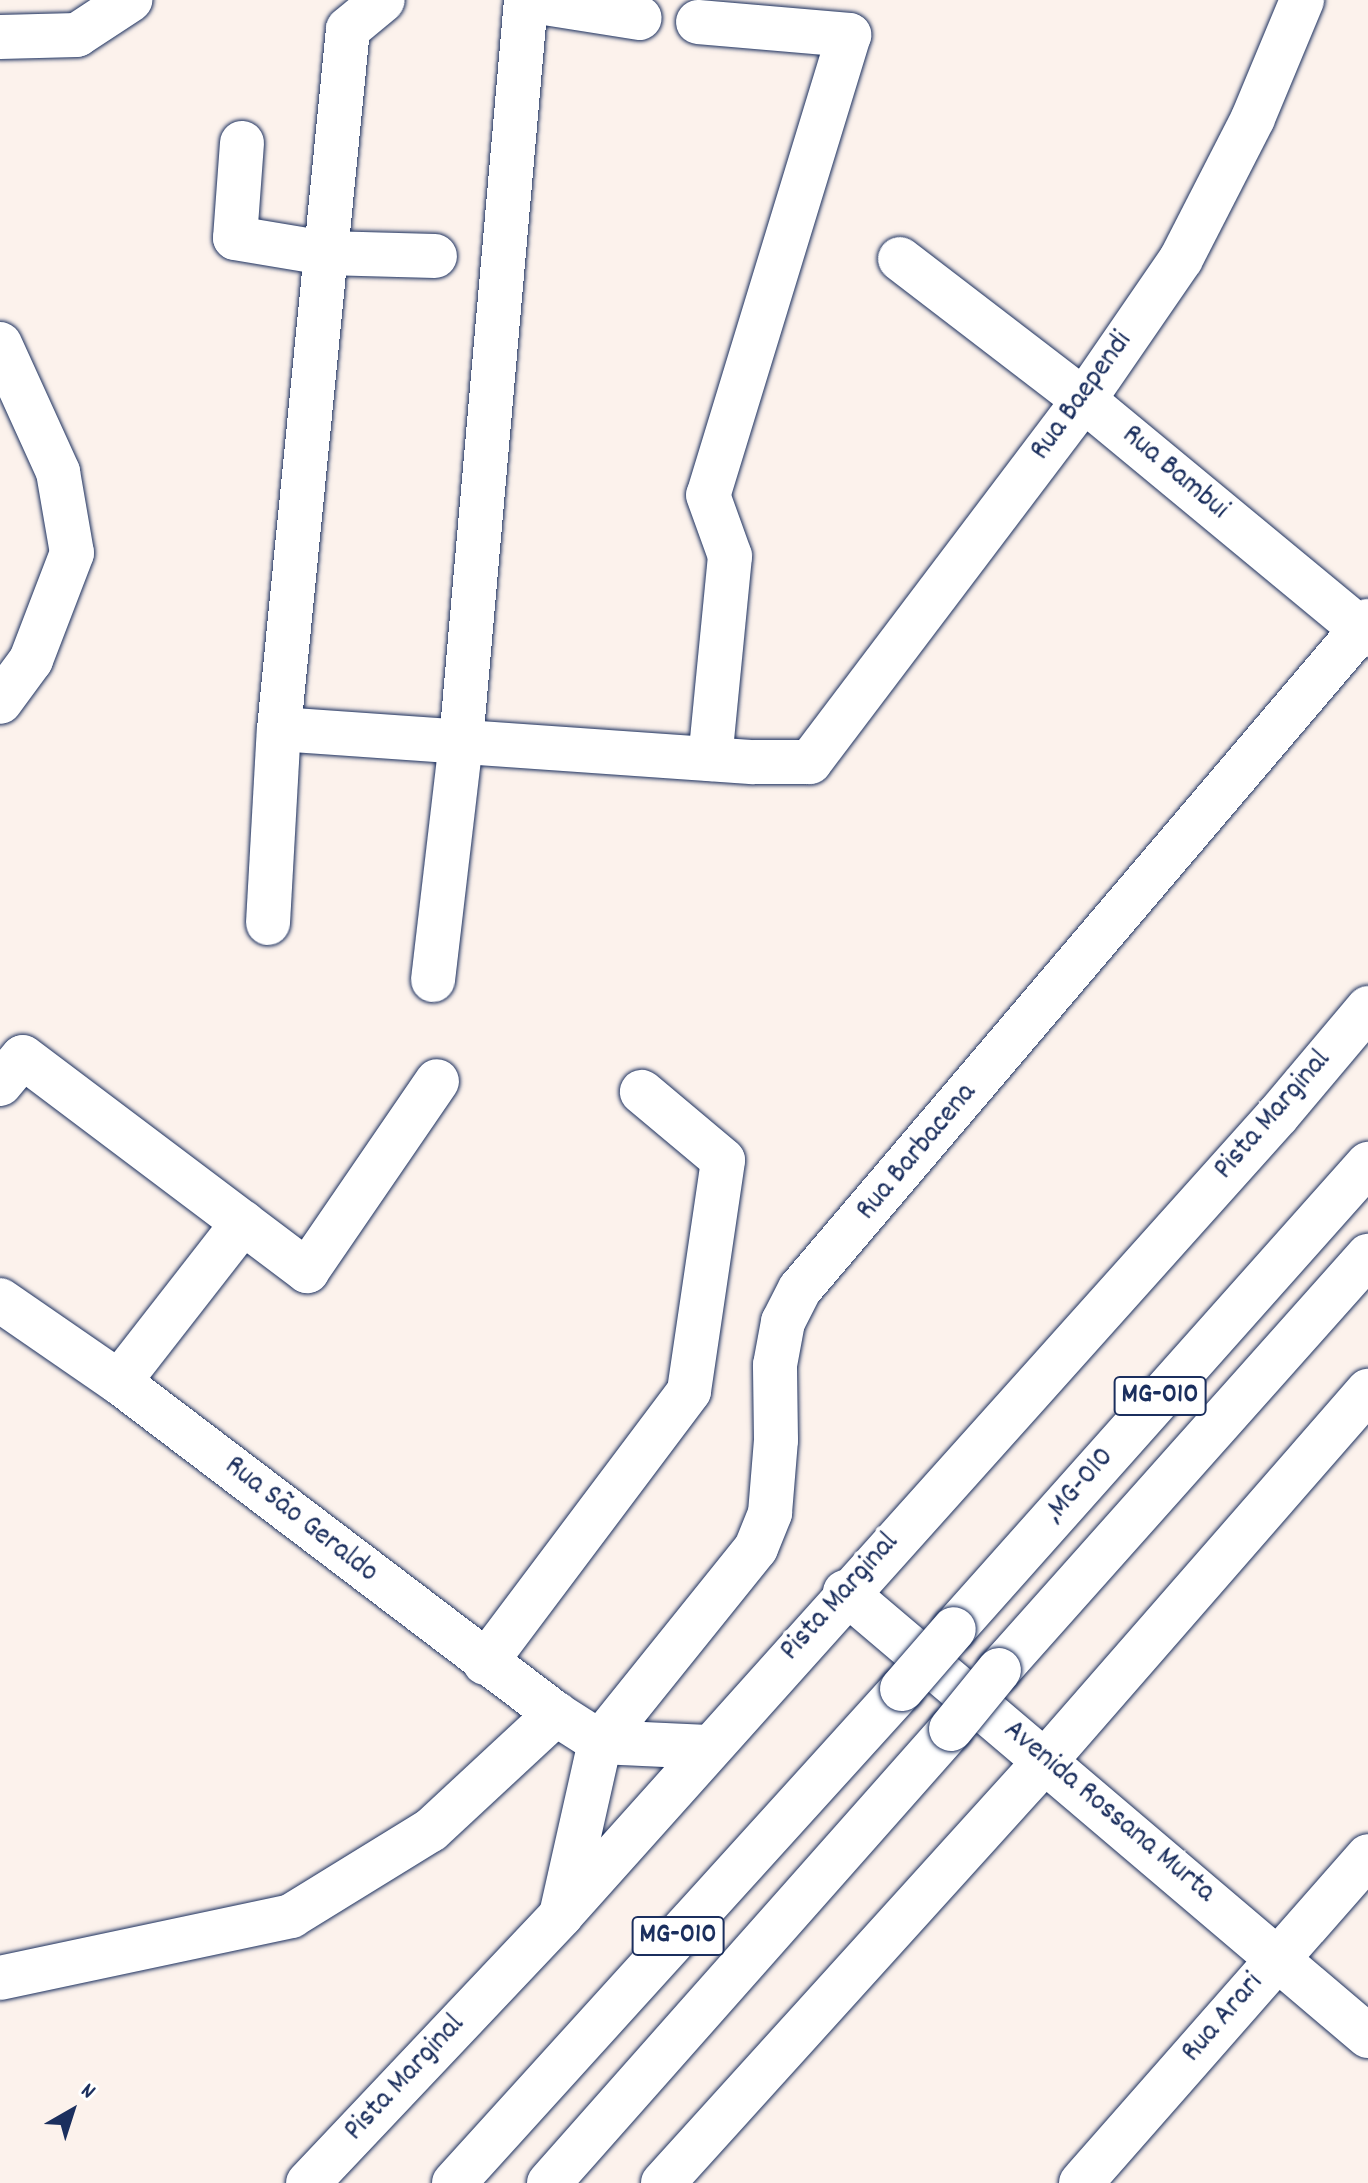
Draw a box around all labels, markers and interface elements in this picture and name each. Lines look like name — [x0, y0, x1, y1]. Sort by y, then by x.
street label: Rua Baependi — [1024, 326, 1142, 468]
street label: Rua Bambui — [1113, 419, 1235, 529]
street label: Pista Marginal — [1208, 1044, 1340, 1188]
street label: Rua Barbacena — [850, 1077, 986, 1229]
road number: MG-010 — [1112, 1372, 1208, 1420]
street label: ,MG-010 — [1039, 1441, 1123, 1531]
street label: Rua São Geraldo — [216, 1450, 384, 1592]
street label: Pista Marginal — [774, 1526, 908, 1670]
street label: Avenida Rossana Murta — [995, 1714, 1221, 1912]
road number: MG-010 — [630, 1912, 726, 1960]
street label: Rua Arari — [1175, 1967, 1273, 2071]
street label: Pista Marginal — [338, 2008, 474, 2150]
north arrow — [32, 2071, 112, 2151]
text: N — [73, 2076, 101, 2107]

